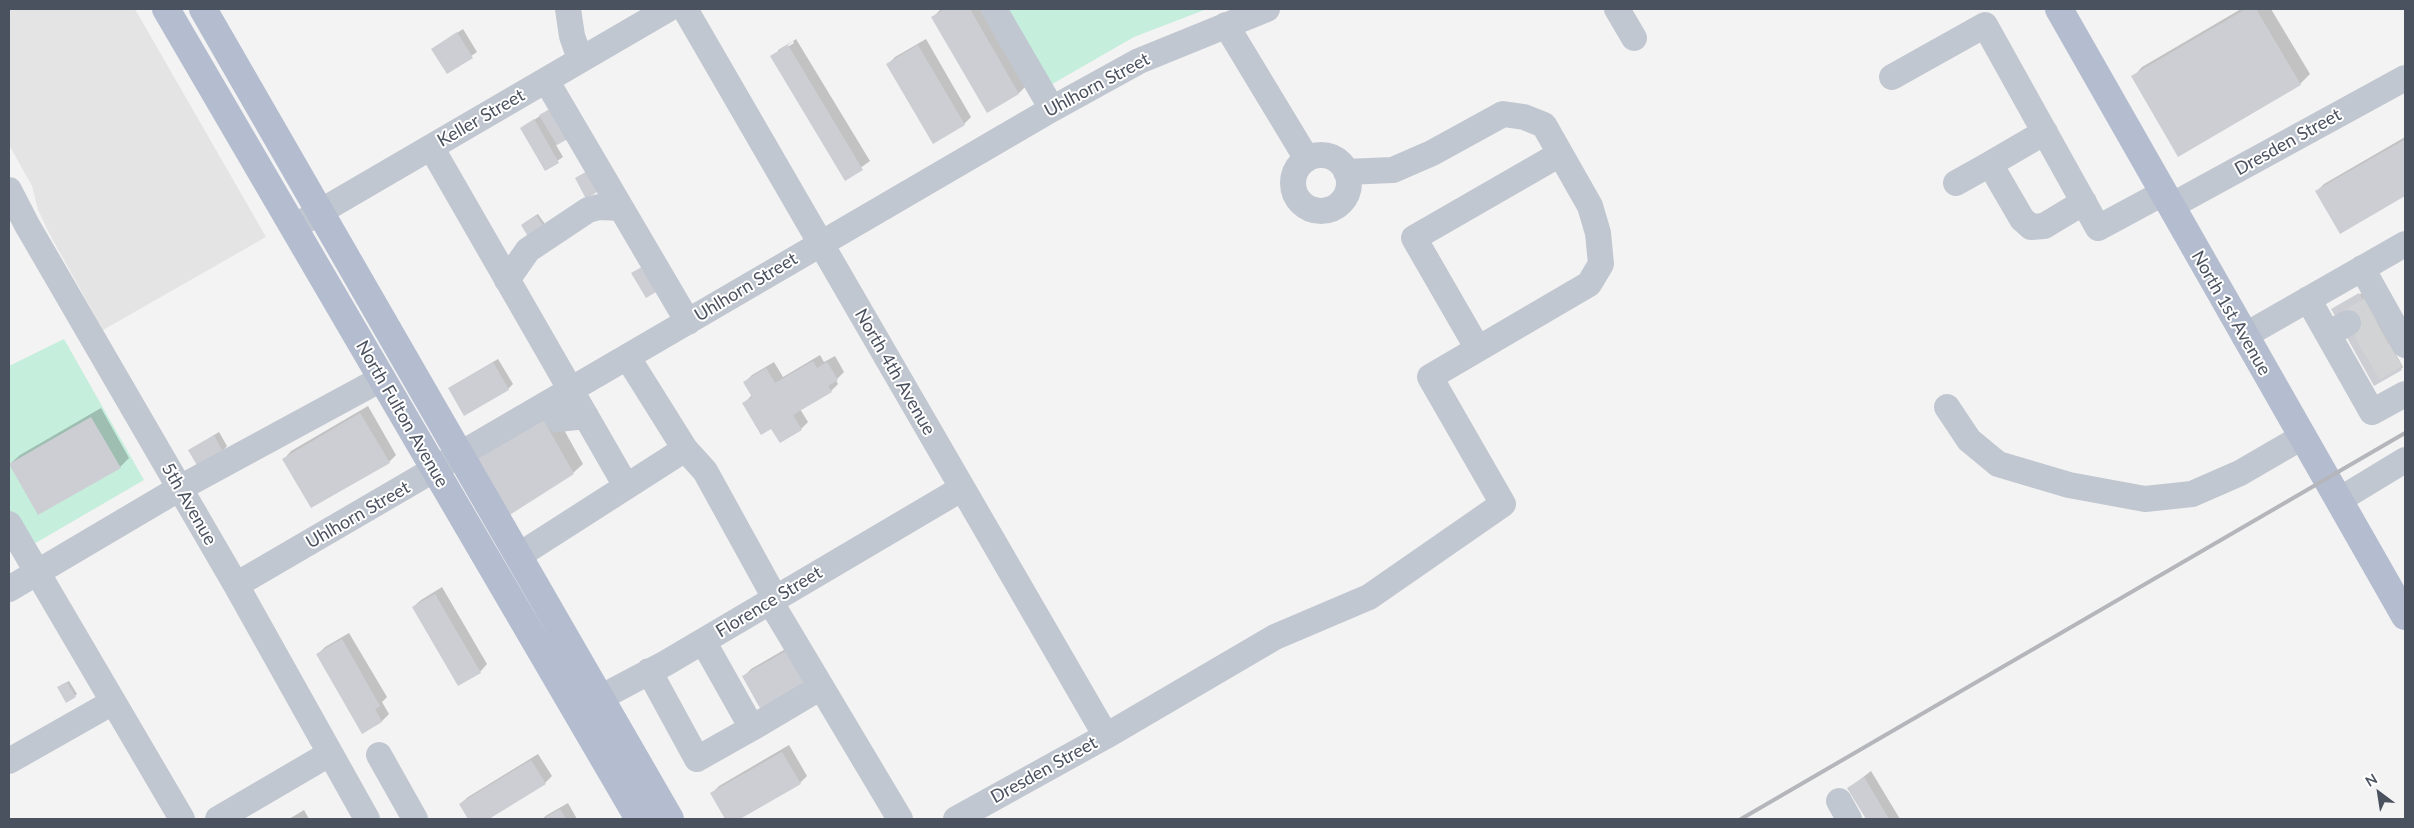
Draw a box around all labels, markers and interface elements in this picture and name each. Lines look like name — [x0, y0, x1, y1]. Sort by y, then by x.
street label: Uhlhorn Street — [1041, 48, 1153, 122]
street label: Keller Street — [433, 84, 529, 152]
street label: Dresden Street — [2231, 104, 2345, 180]
street label: North 1st Avenue — [2187, 247, 2275, 379]
street label: Uhlhorn Street — [691, 248, 801, 326]
street label: North 4th Avenue — [850, 305, 940, 439]
street label: North Fulton Avenue — [351, 337, 453, 491]
street label: 5th Avenue — [157, 459, 221, 549]
street label: Uhlhorn Street — [302, 477, 414, 553]
street label: Florence Street — [712, 562, 826, 642]
street label: Dresden Street — [987, 732, 1101, 808]
north arrow — [2354, 768, 2404, 818]
text: N — [2362, 770, 2380, 790]

